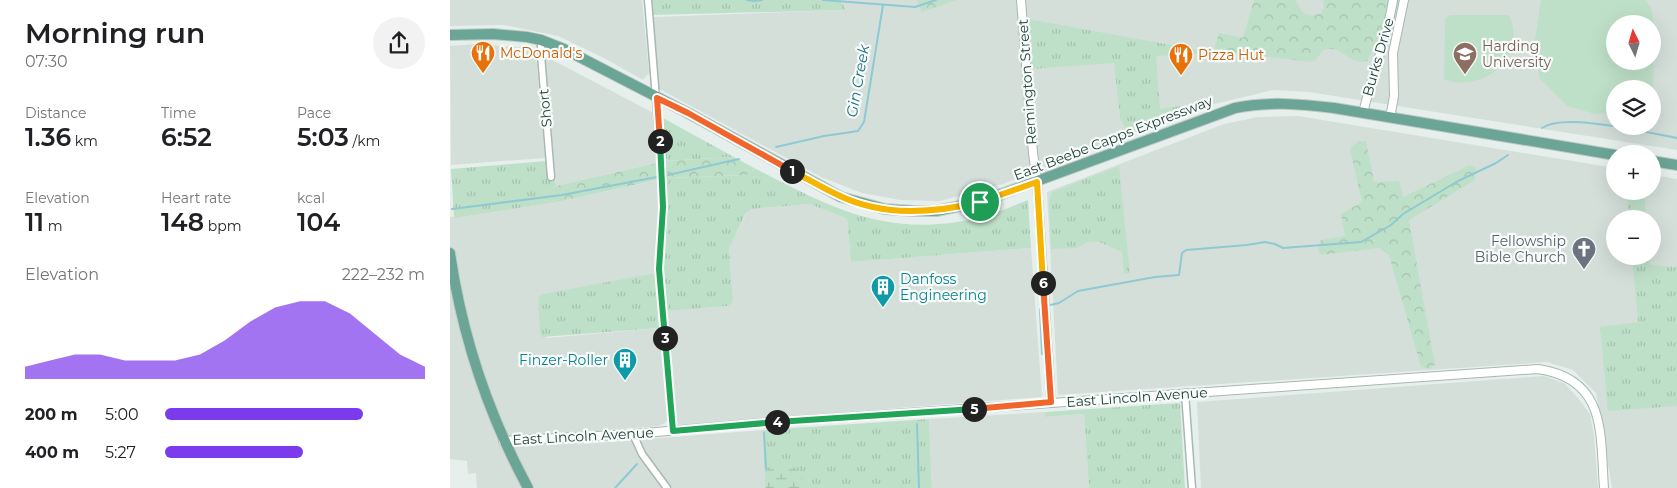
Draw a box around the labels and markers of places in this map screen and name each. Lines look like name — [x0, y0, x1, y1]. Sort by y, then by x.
place label: Harding University — [1482, 37, 1551, 71]
restaurant icon: McDonald's — [470, 40, 496, 74]
school or university icon: Harding University — [1452, 41, 1478, 75]
restaurant icon: Pizza Hut — [1168, 42, 1194, 76]
place label: McDonald's — [500, 44, 582, 62]
place label: Pizza Hut — [1198, 46, 1265, 64]
pin: 2 — [648, 128, 672, 154]
pin: 1 — [780, 158, 804, 184]
pin — [959, 181, 1001, 223]
place label: Fellowship Bible Church — [1475, 232, 1566, 266]
church icon: Fellowship Bible Church — [1571, 236, 1597, 270]
place label: Danfoss Engineering — [900, 270, 987, 304]
pin: 6 — [1030, 270, 1056, 296]
building icon: Danfoss Engineering — [870, 274, 896, 308]
pin: 3 — [652, 326, 678, 350]
building icon: Finzer-Roller — [612, 347, 638, 381]
place label: Finzer-Roller — [519, 351, 608, 369]
pin: 5 — [962, 396, 986, 422]
pin: 4 — [764, 410, 790, 434]

